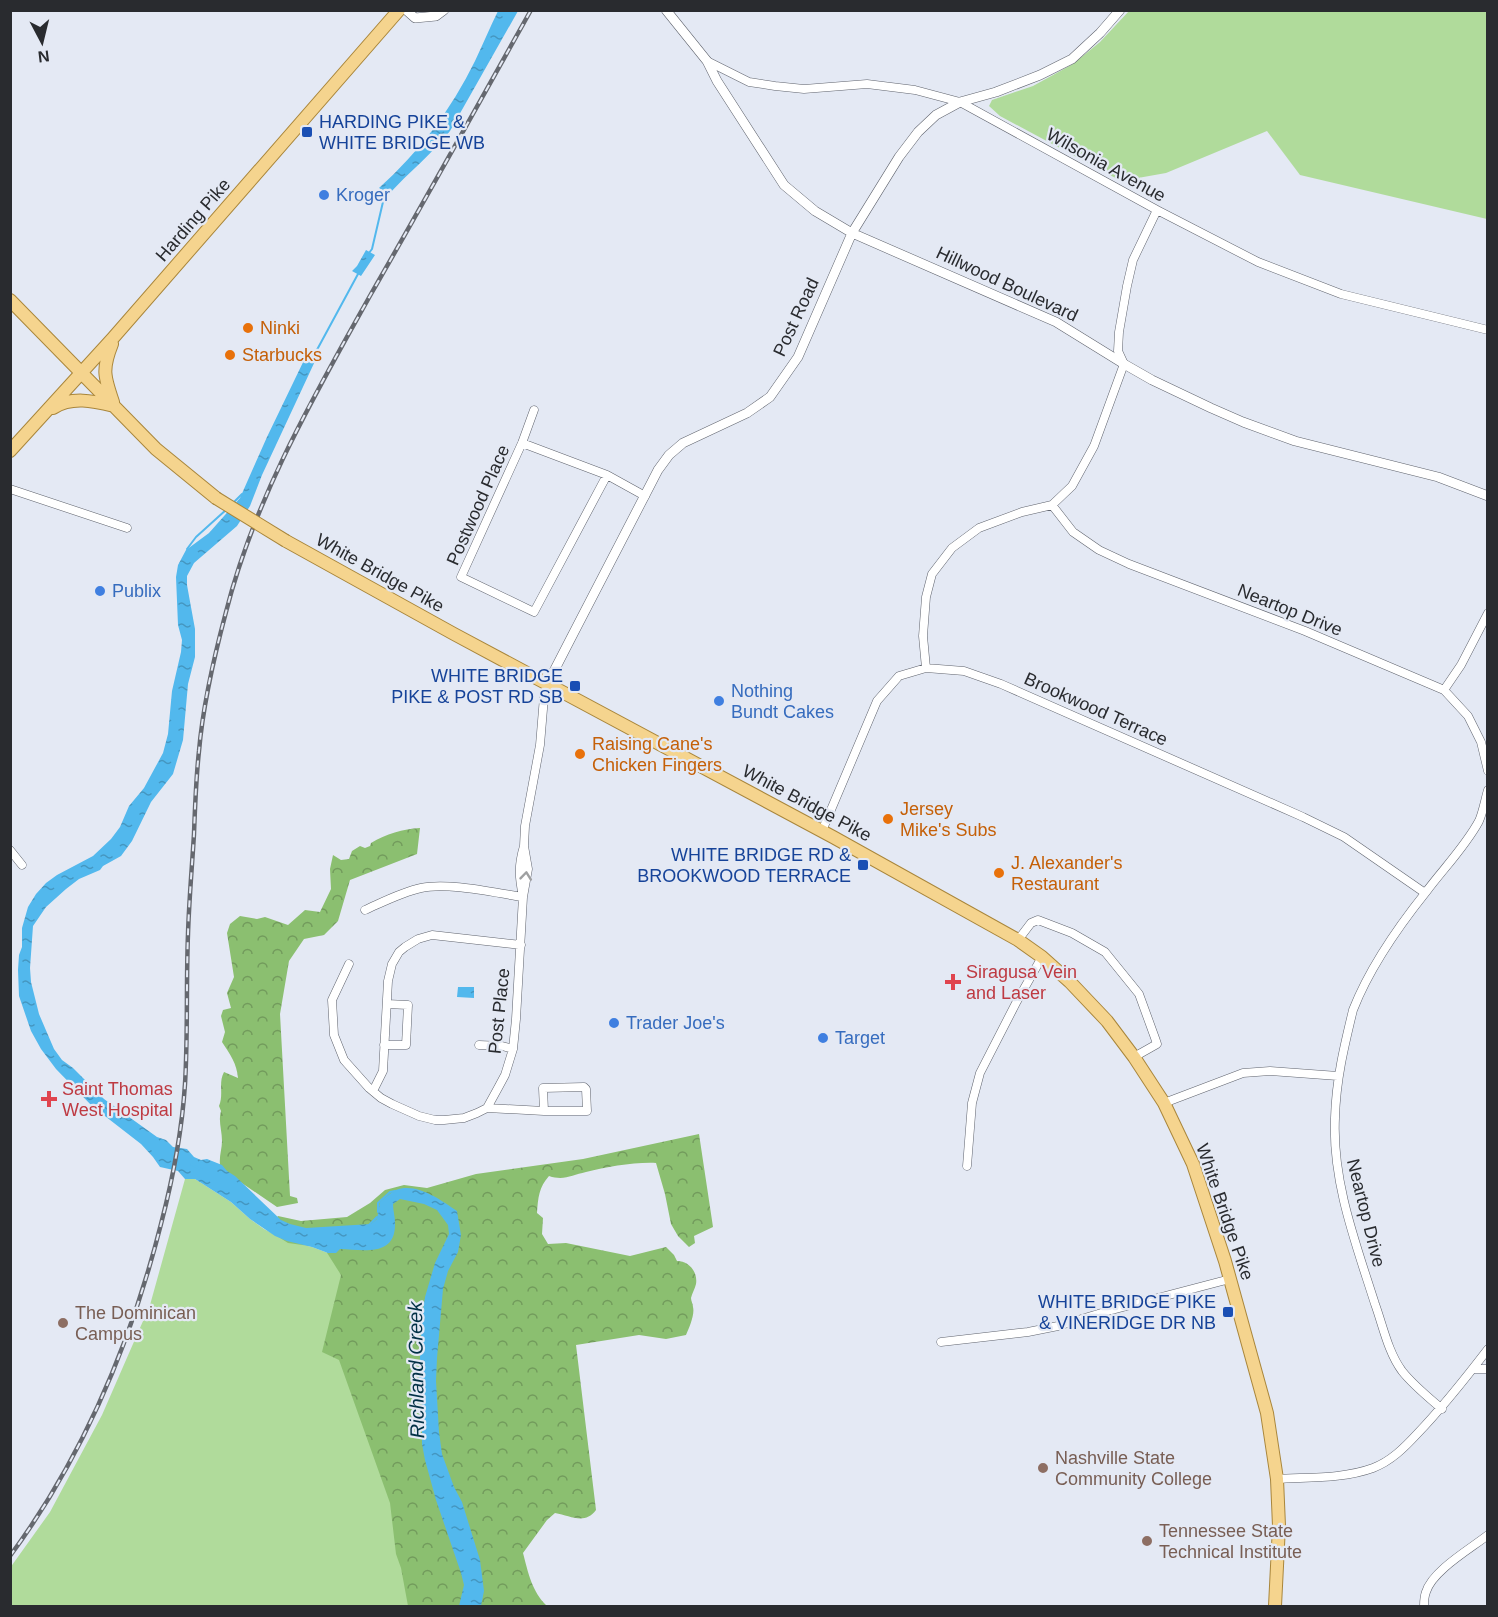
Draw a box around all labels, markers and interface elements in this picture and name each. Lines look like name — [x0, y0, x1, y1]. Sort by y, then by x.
north arrow — [12, 12, 72, 72]
text: N — [37, 47, 51, 66]
place label: HARDING PIKE & WHITE BRIDGE WB — [319, 112, 485, 153]
street label: Wilsonia Avenue — [1043, 124, 1169, 206]
marker: HARDING PIKE & WHITE BRIDGE WB — [300, 125, 314, 139]
street label: Harding Pike — [152, 175, 234, 265]
place label: Kroger — [336, 185, 390, 205]
marker: Kroger — [317, 188, 331, 202]
street label: Hillwood Boulevard — [933, 242, 1081, 326]
street label: Post Road — [769, 275, 823, 359]
place label: Ninki — [260, 318, 300, 338]
marker: Ninki — [241, 321, 255, 335]
place label: Starbucks — [242, 345, 322, 365]
marker: Starbucks — [223, 348, 237, 362]
street label: Postwood Place — [443, 442, 513, 568]
street label: White Bridge Pike — [313, 530, 447, 616]
street label: Neartop Drive — [1235, 580, 1345, 640]
place label: Publix — [112, 581, 161, 601]
marker: Publix — [93, 584, 107, 598]
place label: WHITE BRIDGE PIKE & POST RD SB — [391, 666, 563, 707]
street label: Brookwood Terrace — [1021, 668, 1171, 750]
marker: WHITE BRIDGE PIKE & POST RD SB — [568, 679, 582, 693]
place label: Nothing Bundt Cakes — [731, 681, 834, 722]
marker: Nothing Bundt Cakes — [712, 694, 726, 708]
place label: Raising Cane's Chicken Fingers — [592, 734, 722, 775]
marker: Raising Cane's Chicken Fingers — [573, 747, 587, 761]
street label: White Bridge Pike — [739, 761, 875, 845]
place label: Jersey Mike's Subs — [900, 799, 996, 840]
marker: Jersey Mike's Subs — [881, 812, 895, 826]
place label: WHITE BRIDGE RD & BROOKWOOD TERRACE — [637, 845, 851, 886]
place label: J. Alexander's Restaurant — [1011, 853, 1123, 894]
marker: WHITE BRIDGE RD & BROOKWOOD TERRACE — [856, 858, 870, 872]
marker: J. Alexander's Restaurant — [992, 866, 1006, 880]
one-way arrow — [520, 872, 532, 881]
place label: Siragusa Vein and Laser — [966, 962, 1077, 1003]
street label: Post Place — [485, 967, 513, 1055]
marker: Siragusa Vein and Laser — [944, 973, 962, 991]
place label: Trader Joe's — [626, 1013, 725, 1033]
marker: Trader Joe's — [607, 1016, 621, 1030]
place label: Target — [835, 1028, 885, 1048]
marker: Target — [816, 1031, 830, 1045]
place label: Saint Thomas West Hospital — [62, 1079, 173, 1120]
marker: Saint Thomas West Hospital — [40, 1090, 58, 1108]
street label: White Bridge Pike — [1192, 1141, 1258, 1283]
street label: Neartop Drive — [1343, 1157, 1389, 1269]
place label: WHITE BRIDGE PIKE & VINERIDGE DR NB — [1038, 1292, 1216, 1333]
water label: Richland Creek — [404, 1300, 428, 1439]
place label: The Dominican Campus — [75, 1303, 196, 1344]
marker: WHITE BRIDGE PIKE & VINERIDGE DR NB — [1221, 1305, 1235, 1319]
marker: The Dominican Campus — [56, 1316, 70, 1330]
place label: Nashville State Community College — [1055, 1448, 1212, 1489]
marker: Nashville State Community College — [1036, 1461, 1050, 1475]
place label: Tennessee State Technical Institute — [1159, 1521, 1302, 1562]
marker: Tennessee State Technical Institute — [1140, 1534, 1154, 1548]

